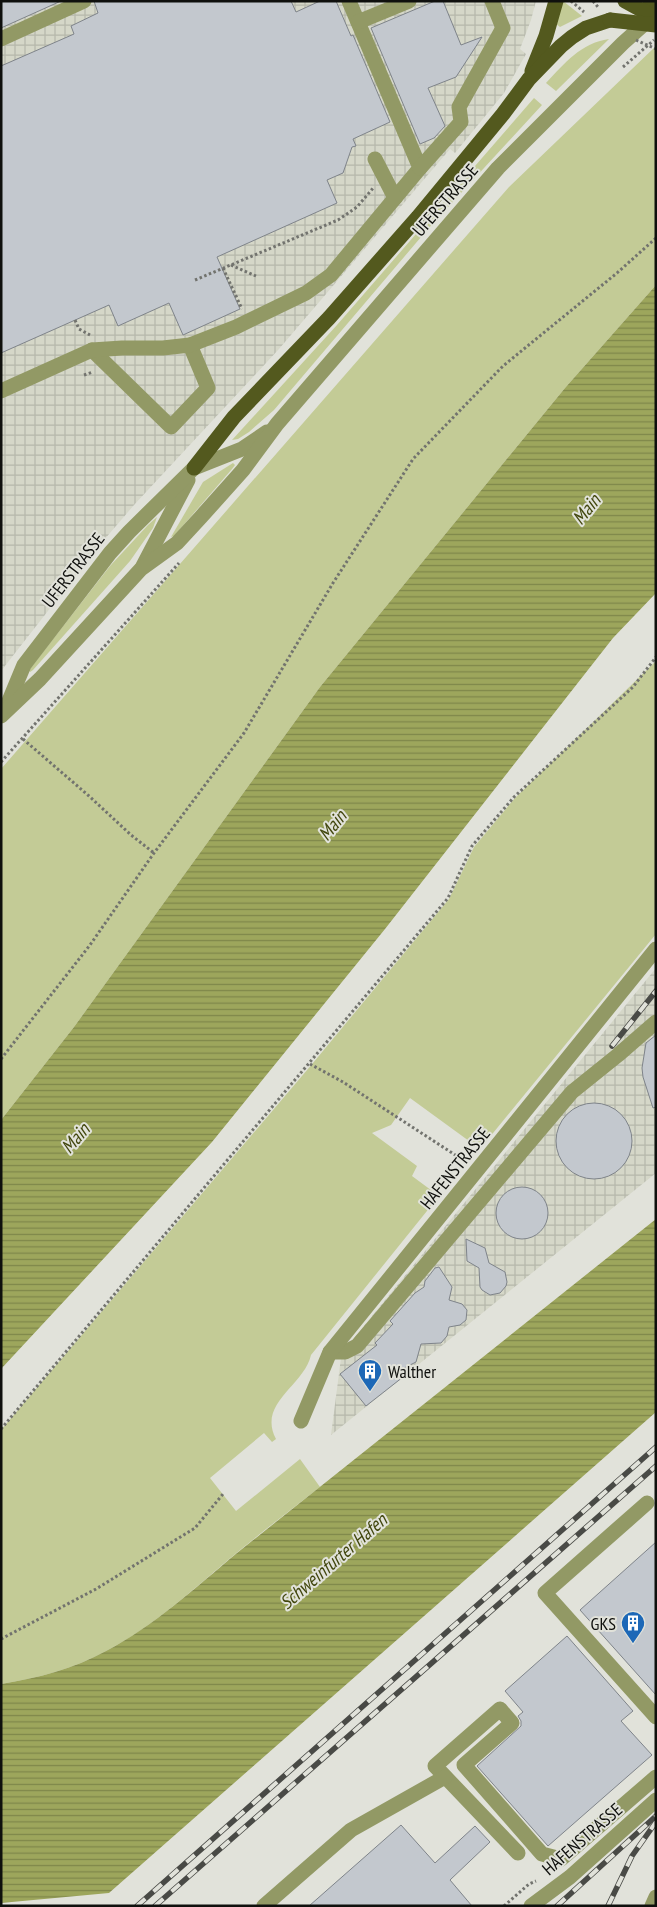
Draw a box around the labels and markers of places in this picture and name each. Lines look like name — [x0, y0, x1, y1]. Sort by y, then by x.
building icon: Walther — [357, 1358, 383, 1392]
place label: Walther — [388, 1360, 436, 1383]
building icon: GKS — [620, 1610, 646, 1644]
place label: GKS — [591, 1612, 616, 1635]

